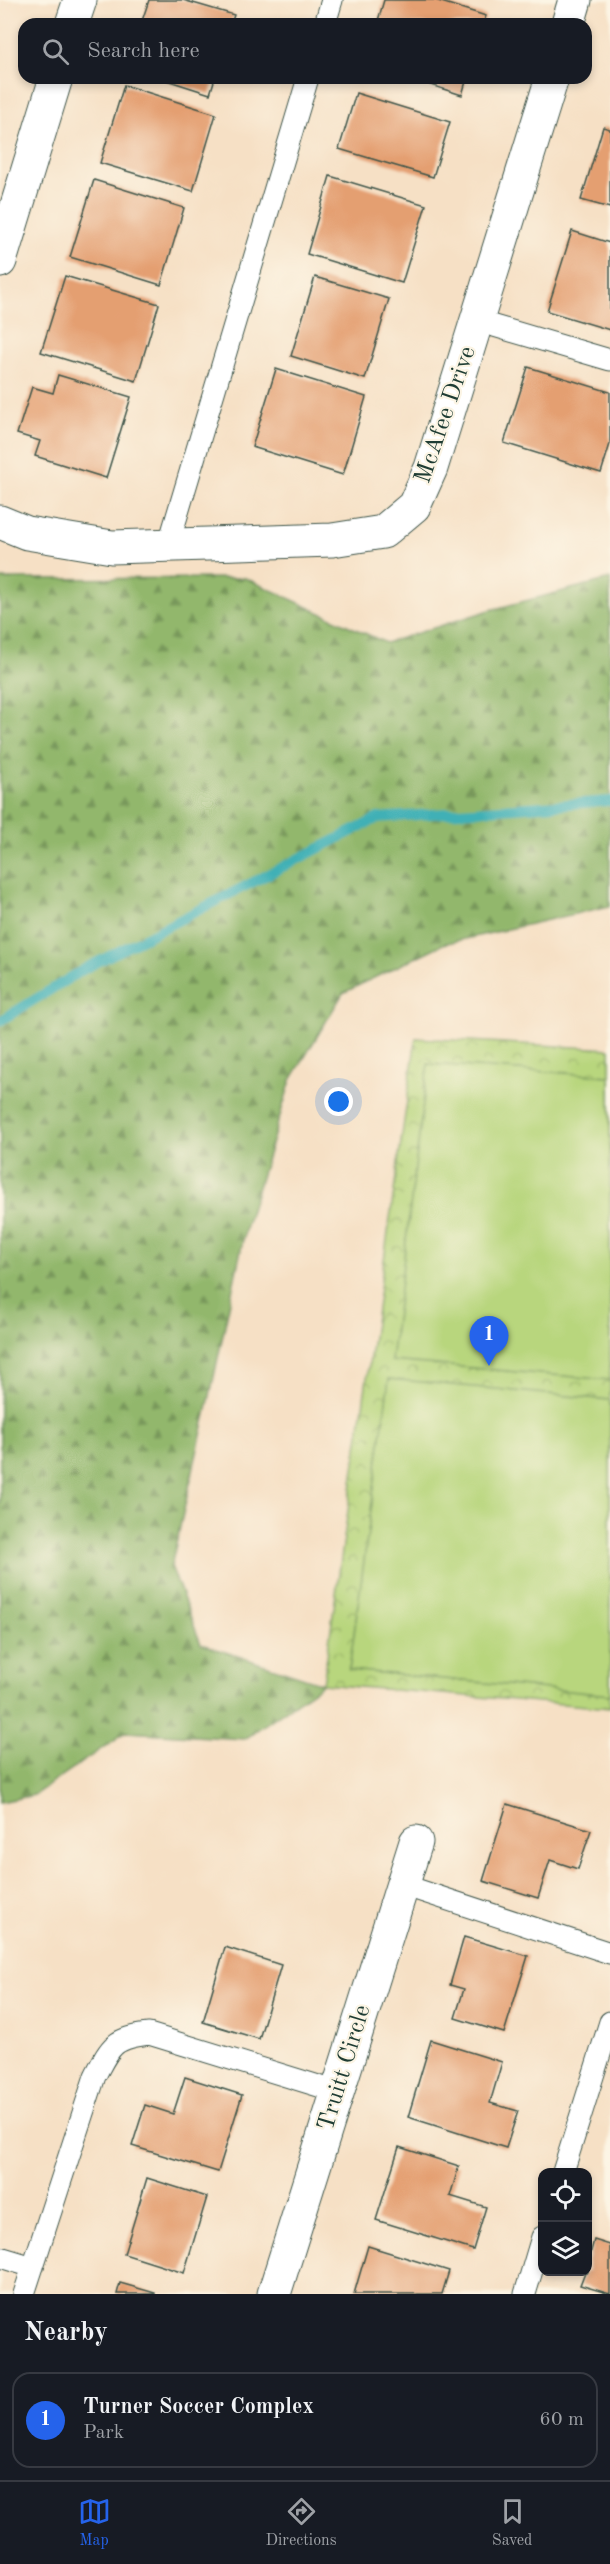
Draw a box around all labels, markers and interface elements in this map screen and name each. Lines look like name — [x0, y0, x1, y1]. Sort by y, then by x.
search box — [18, 18, 592, 84]
icon: search — [39, 35, 72, 68]
text: Search here — [87, 40, 200, 62]
street label: McAfee Drive — [411, 343, 481, 487]
your location — [324, 1087, 353, 1116]
pin: 1 — [470, 1316, 508, 1366]
street label: Truitt Circle — [314, 2002, 376, 2134]
map controls — [538, 2168, 592, 2276]
button: locate — [538, 2168, 592, 2222]
button: layers — [538, 2222, 592, 2276]
text: Nearby — [24, 2320, 108, 2346]
text: Turner Soccer Complex — [83, 2396, 314, 2418]
text: 1 — [40, 2410, 51, 2430]
text: 60 m — [539, 2410, 584, 2430]
text: Park — [83, 2423, 124, 2443]
tab: Map — [78, 2495, 111, 2551]
tab: Directions — [266, 2495, 337, 2551]
tab: Saved — [492, 2495, 532, 2551]

